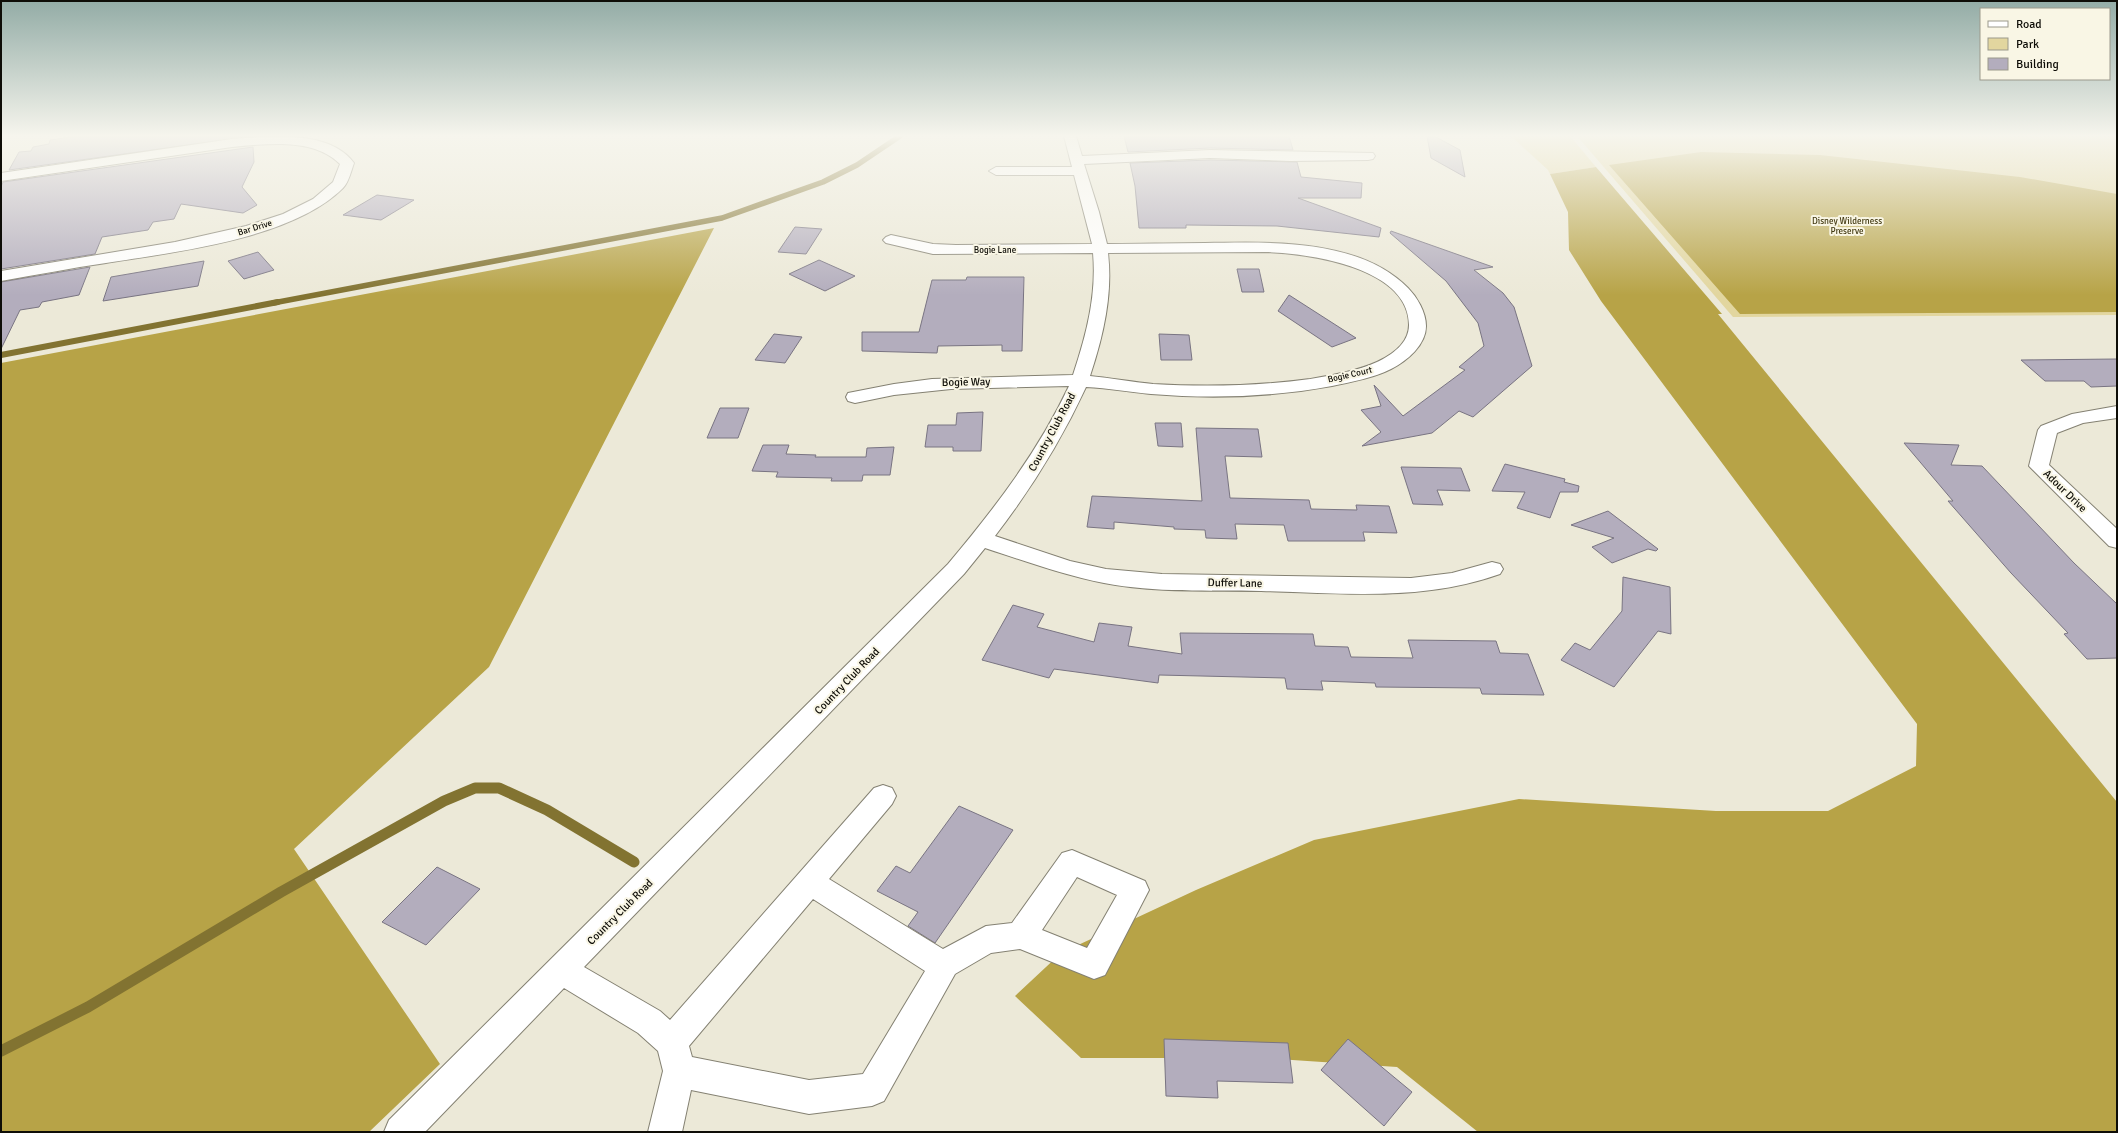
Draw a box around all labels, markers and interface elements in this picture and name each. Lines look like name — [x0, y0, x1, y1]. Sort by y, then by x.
legend — [1980, 8, 2110, 80]
text: Road — [2016, 17, 2042, 32]
text: Park — [2016, 37, 2039, 52]
text: Building — [2016, 57, 2059, 72]
park label: Disney Wilderness Preserve — [1812, 216, 1882, 237]
street label: Bar Drive — [236, 217, 274, 238]
street label: Bogie Lane — [974, 245, 1017, 256]
street label: Bogie Court — [1327, 365, 1373, 385]
street label: Bogie Way — [942, 375, 991, 389]
street label: Country Club Road — [1026, 390, 1078, 474]
street label: Adour Drive — [2041, 467, 2089, 515]
street label: Duffer Lane — [1208, 576, 1262, 590]
street label: Country Club Road — [812, 645, 882, 717]
street label: Country Club Road — [584, 876, 656, 948]

